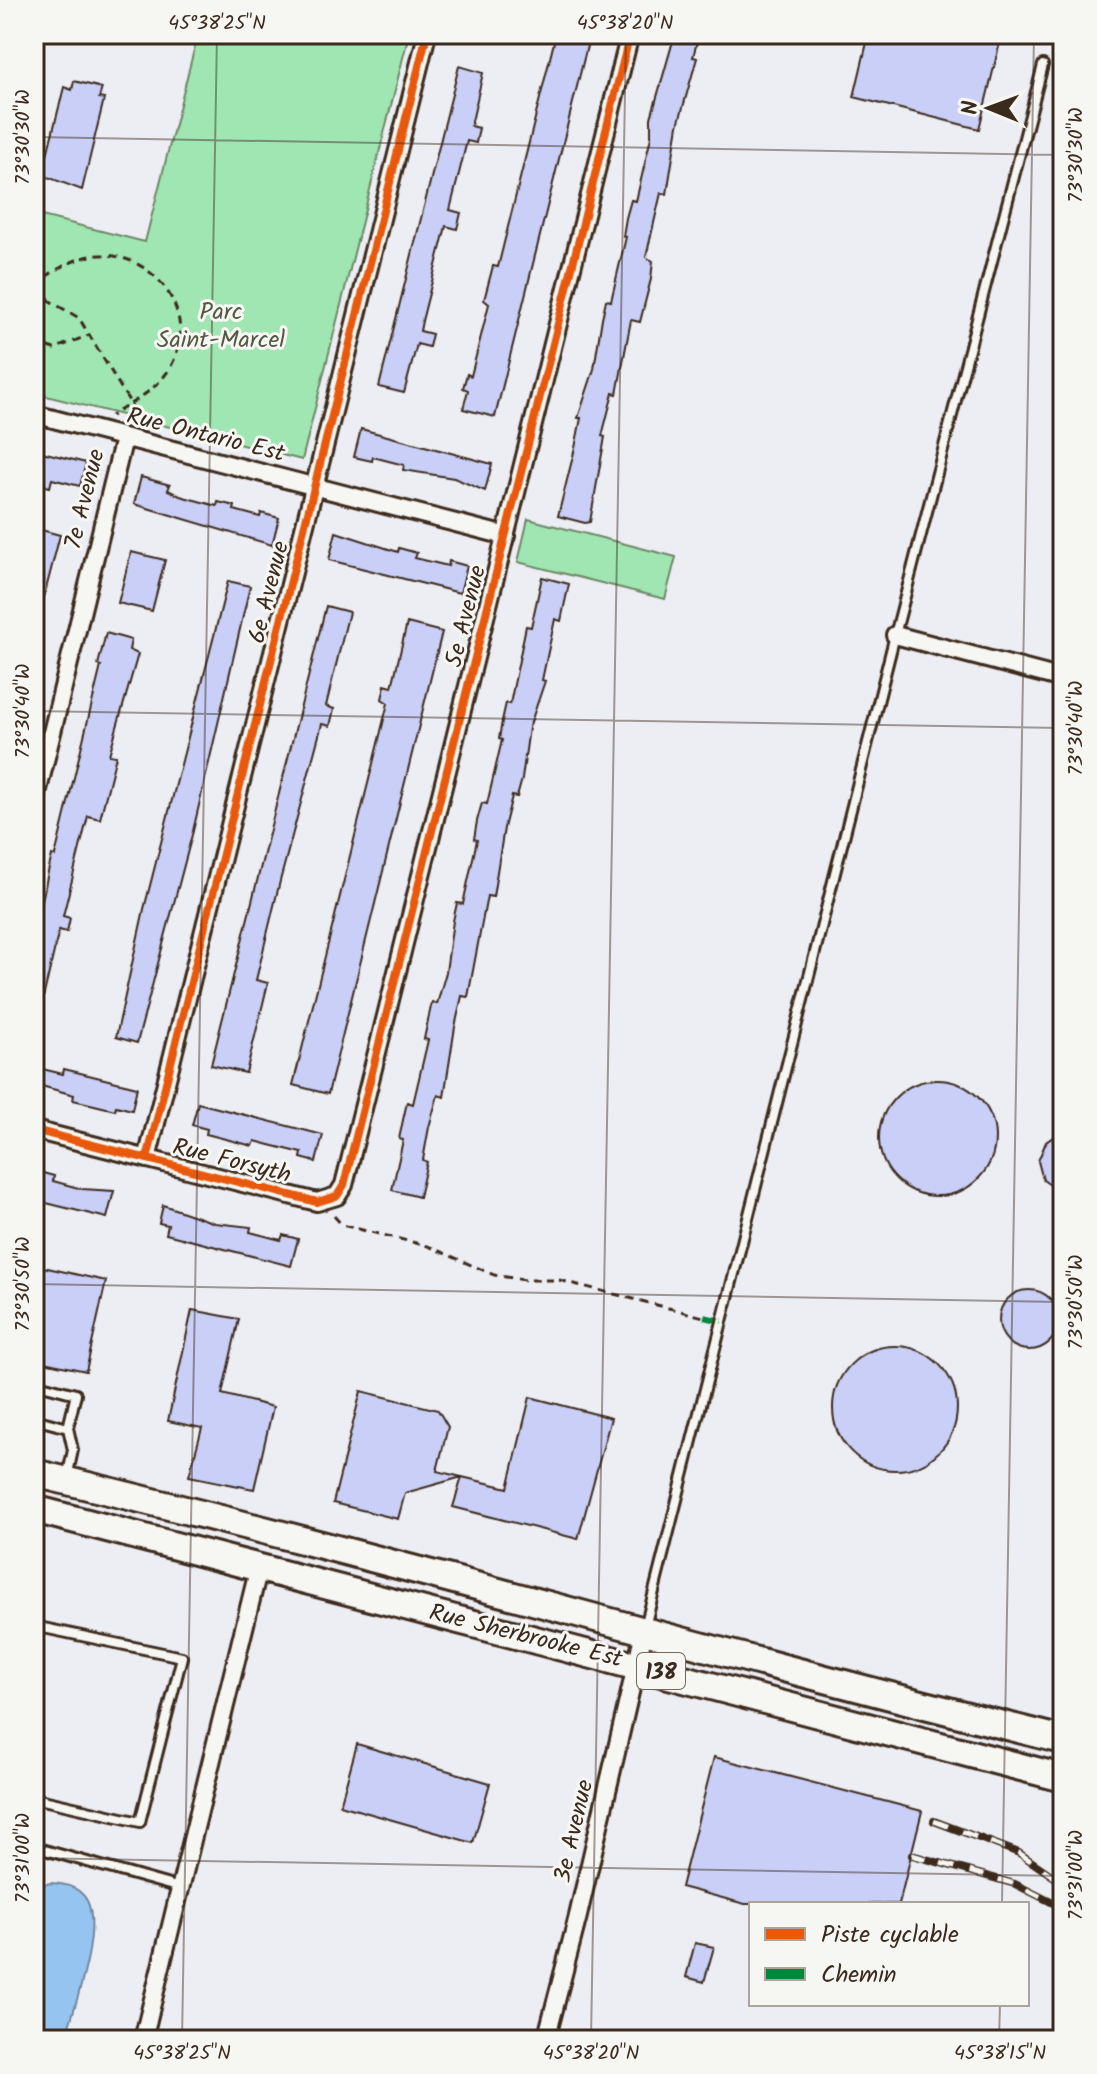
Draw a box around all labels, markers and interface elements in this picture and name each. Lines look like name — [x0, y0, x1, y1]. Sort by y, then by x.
text: 45°38'25"N — [168, 8, 266, 40]
text: 45°38'20"N — [577, 8, 673, 40]
north arrow — [949, 68, 1029, 148]
text: 73°30'30"W — [8, 89, 40, 185]
text: N — [954, 100, 989, 115]
text: 73°30'30"W — [1061, 107, 1093, 203]
park label: Parc Saint-Marcel — [157, 293, 285, 360]
street label: Rue Ontario Est — [122, 397, 290, 474]
street label: 7e Avenue — [54, 445, 117, 554]
street label: 6e Avenue — [238, 537, 301, 648]
street label: 5e Avenue — [435, 561, 498, 672]
text: 73°30'40"W — [8, 663, 40, 759]
text: 73°30'40"W — [1061, 680, 1093, 776]
street label: Rue Forsyth — [168, 1128, 295, 1195]
text: 73°30'50"W — [8, 1237, 40, 1331]
text: 73°30'50"W — [1061, 1255, 1093, 1349]
street label: Rue Sherbrooke Est — [425, 1594, 627, 1679]
road number: 138 — [637, 1653, 685, 1689]
street label: 3e Avenue — [544, 1776, 605, 1887]
text: 73°31'00"W — [8, 1813, 40, 1903]
text: 73°31'00"W — [1061, 1830, 1093, 1920]
legend — [749, 1902, 1029, 2006]
text: Piste cyclable — [821, 1916, 959, 1955]
text: Chemin — [821, 1956, 897, 1995]
text: 45°38'25"N — [133, 2038, 231, 2070]
text: 45°38'20"N — [543, 2038, 639, 2070]
text: 45°38'15"N — [954, 2038, 1046, 2070]

